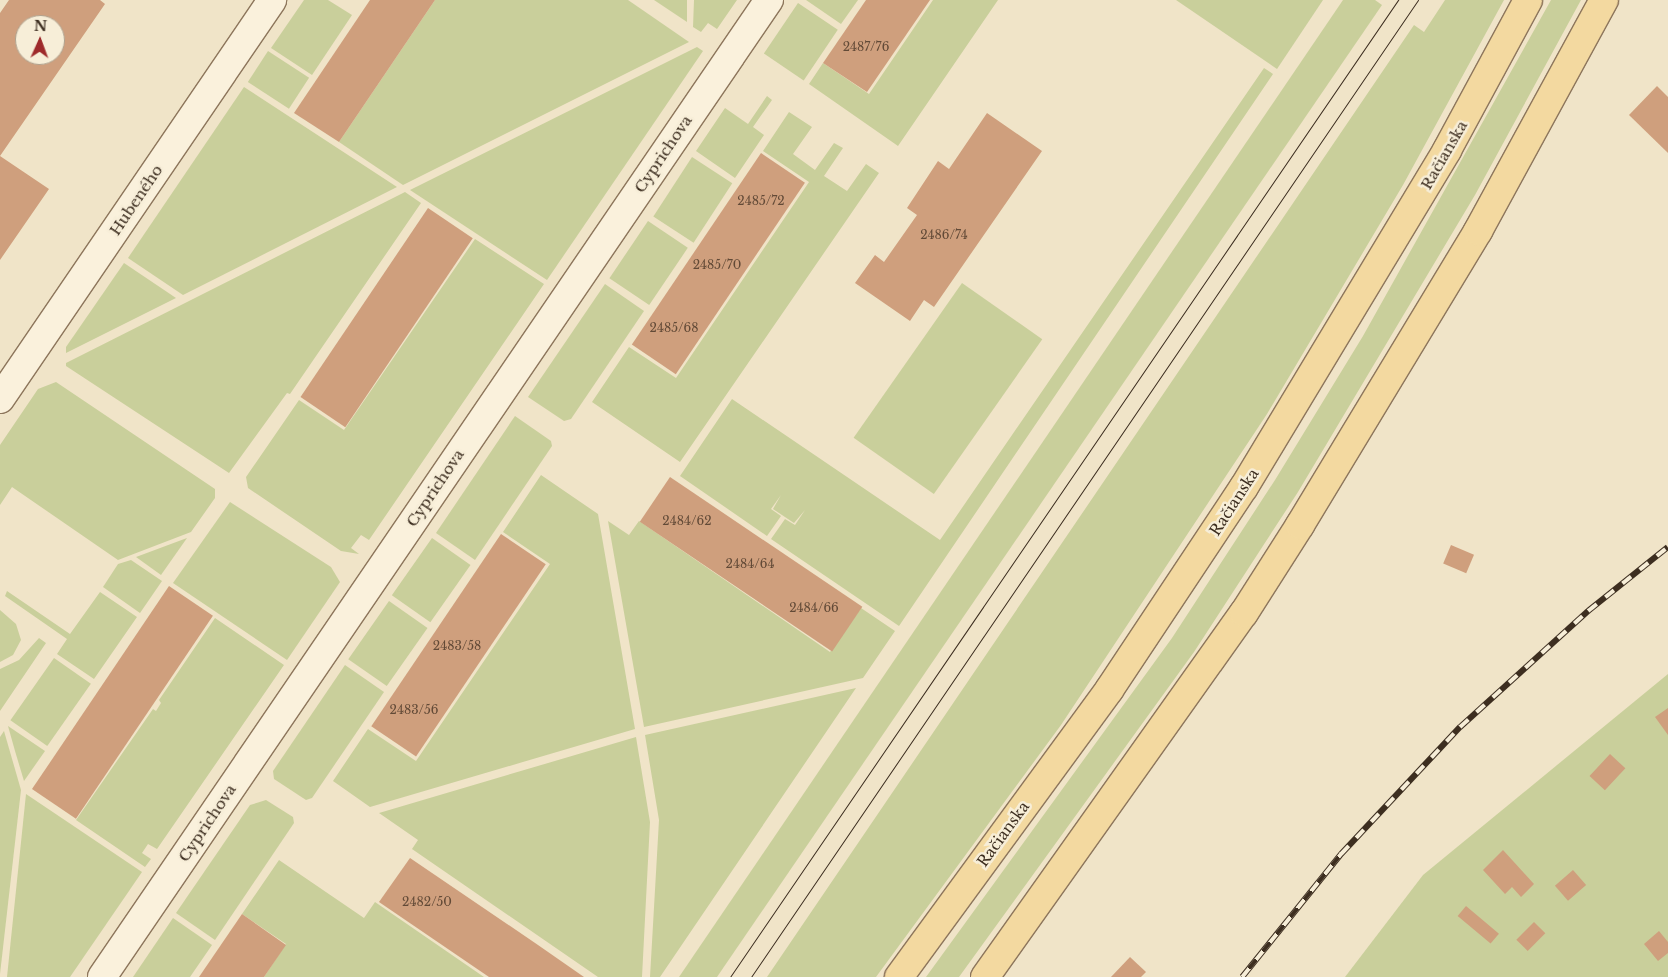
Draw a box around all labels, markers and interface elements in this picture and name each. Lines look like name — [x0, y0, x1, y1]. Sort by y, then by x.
north arrow — [15, 15, 65, 65]
text: N — [34, 17, 47, 35]
house number: 2487/76 — [843, 40, 889, 54]
street label: Cyprichova — [631, 112, 695, 196]
street label: Račianska — [1417, 117, 1471, 193]
street label: Hubeného — [106, 161, 166, 239]
house number: 2485/72 — [737, 194, 785, 208]
house number: 2486/74 — [920, 228, 968, 242]
house number: 2485/70 — [693, 258, 741, 272]
house number: 2485/68 — [649, 321, 699, 335]
street label: Cyprichova — [403, 446, 467, 530]
street label: Račianska — [1206, 465, 1262, 539]
house number: 2484/62 — [662, 514, 712, 528]
house number: 2484/64 — [726, 557, 774, 571]
house number: 2484/66 — [789, 601, 839, 615]
house number: 2483/58 — [433, 639, 481, 653]
house number: 2483/56 — [390, 703, 438, 717]
street label: Cyprichova — [175, 781, 239, 865]
street label: Račianska — [973, 798, 1033, 870]
house number: 2482/50 — [402, 895, 452, 909]

